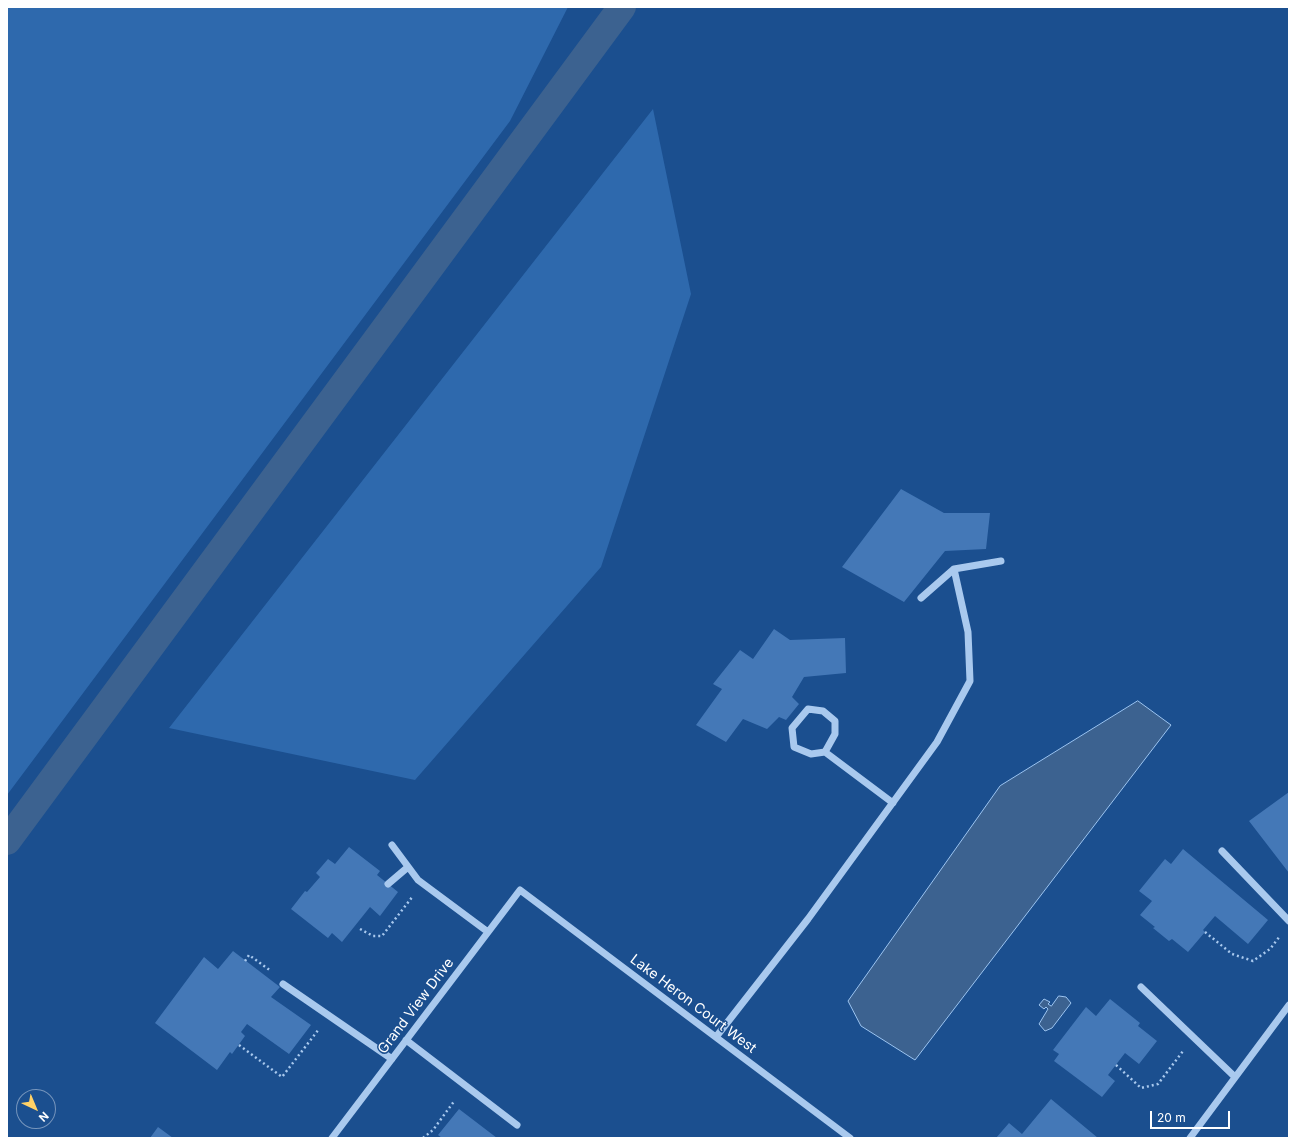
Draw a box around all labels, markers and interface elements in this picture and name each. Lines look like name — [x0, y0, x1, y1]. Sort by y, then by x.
street label: Lake Heron Court West — [627, 951, 759, 1057]
street label: Grand View Drive — [375, 955, 457, 1057]
north arrow — [16, 1089, 56, 1129]
scale bar — [1152, 1103, 1232, 1129]
text: N — [36, 1109, 52, 1125]
text: 20 m — [1157, 1110, 1186, 1125]

